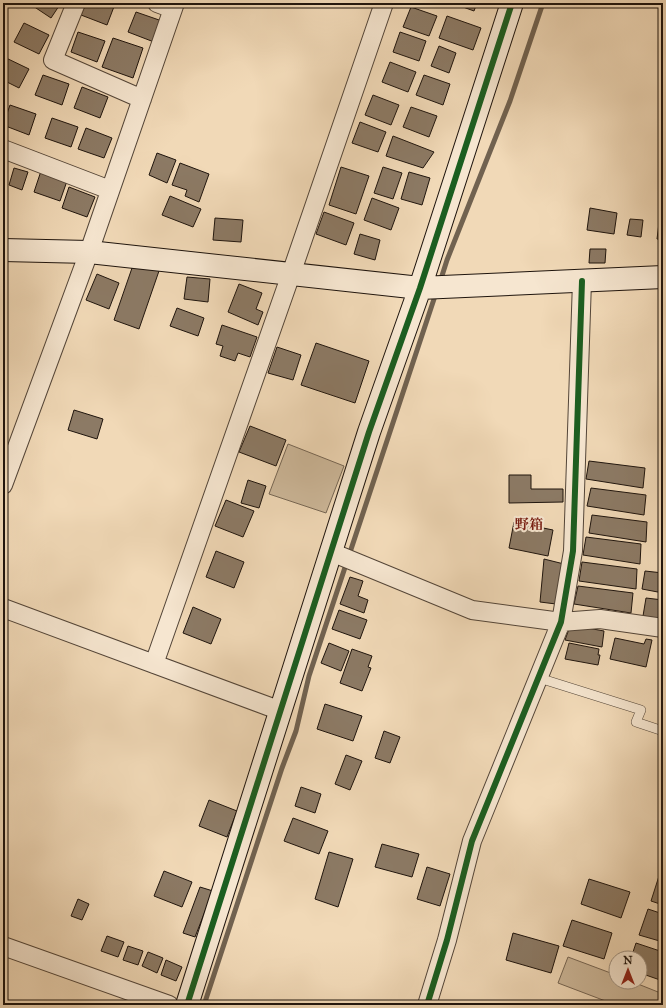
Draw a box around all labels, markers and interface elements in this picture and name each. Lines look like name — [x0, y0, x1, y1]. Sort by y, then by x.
district label: 野箱 — [515, 516, 543, 533]
north arrow — [608, 950, 648, 990]
text: N — [623, 954, 633, 967]

